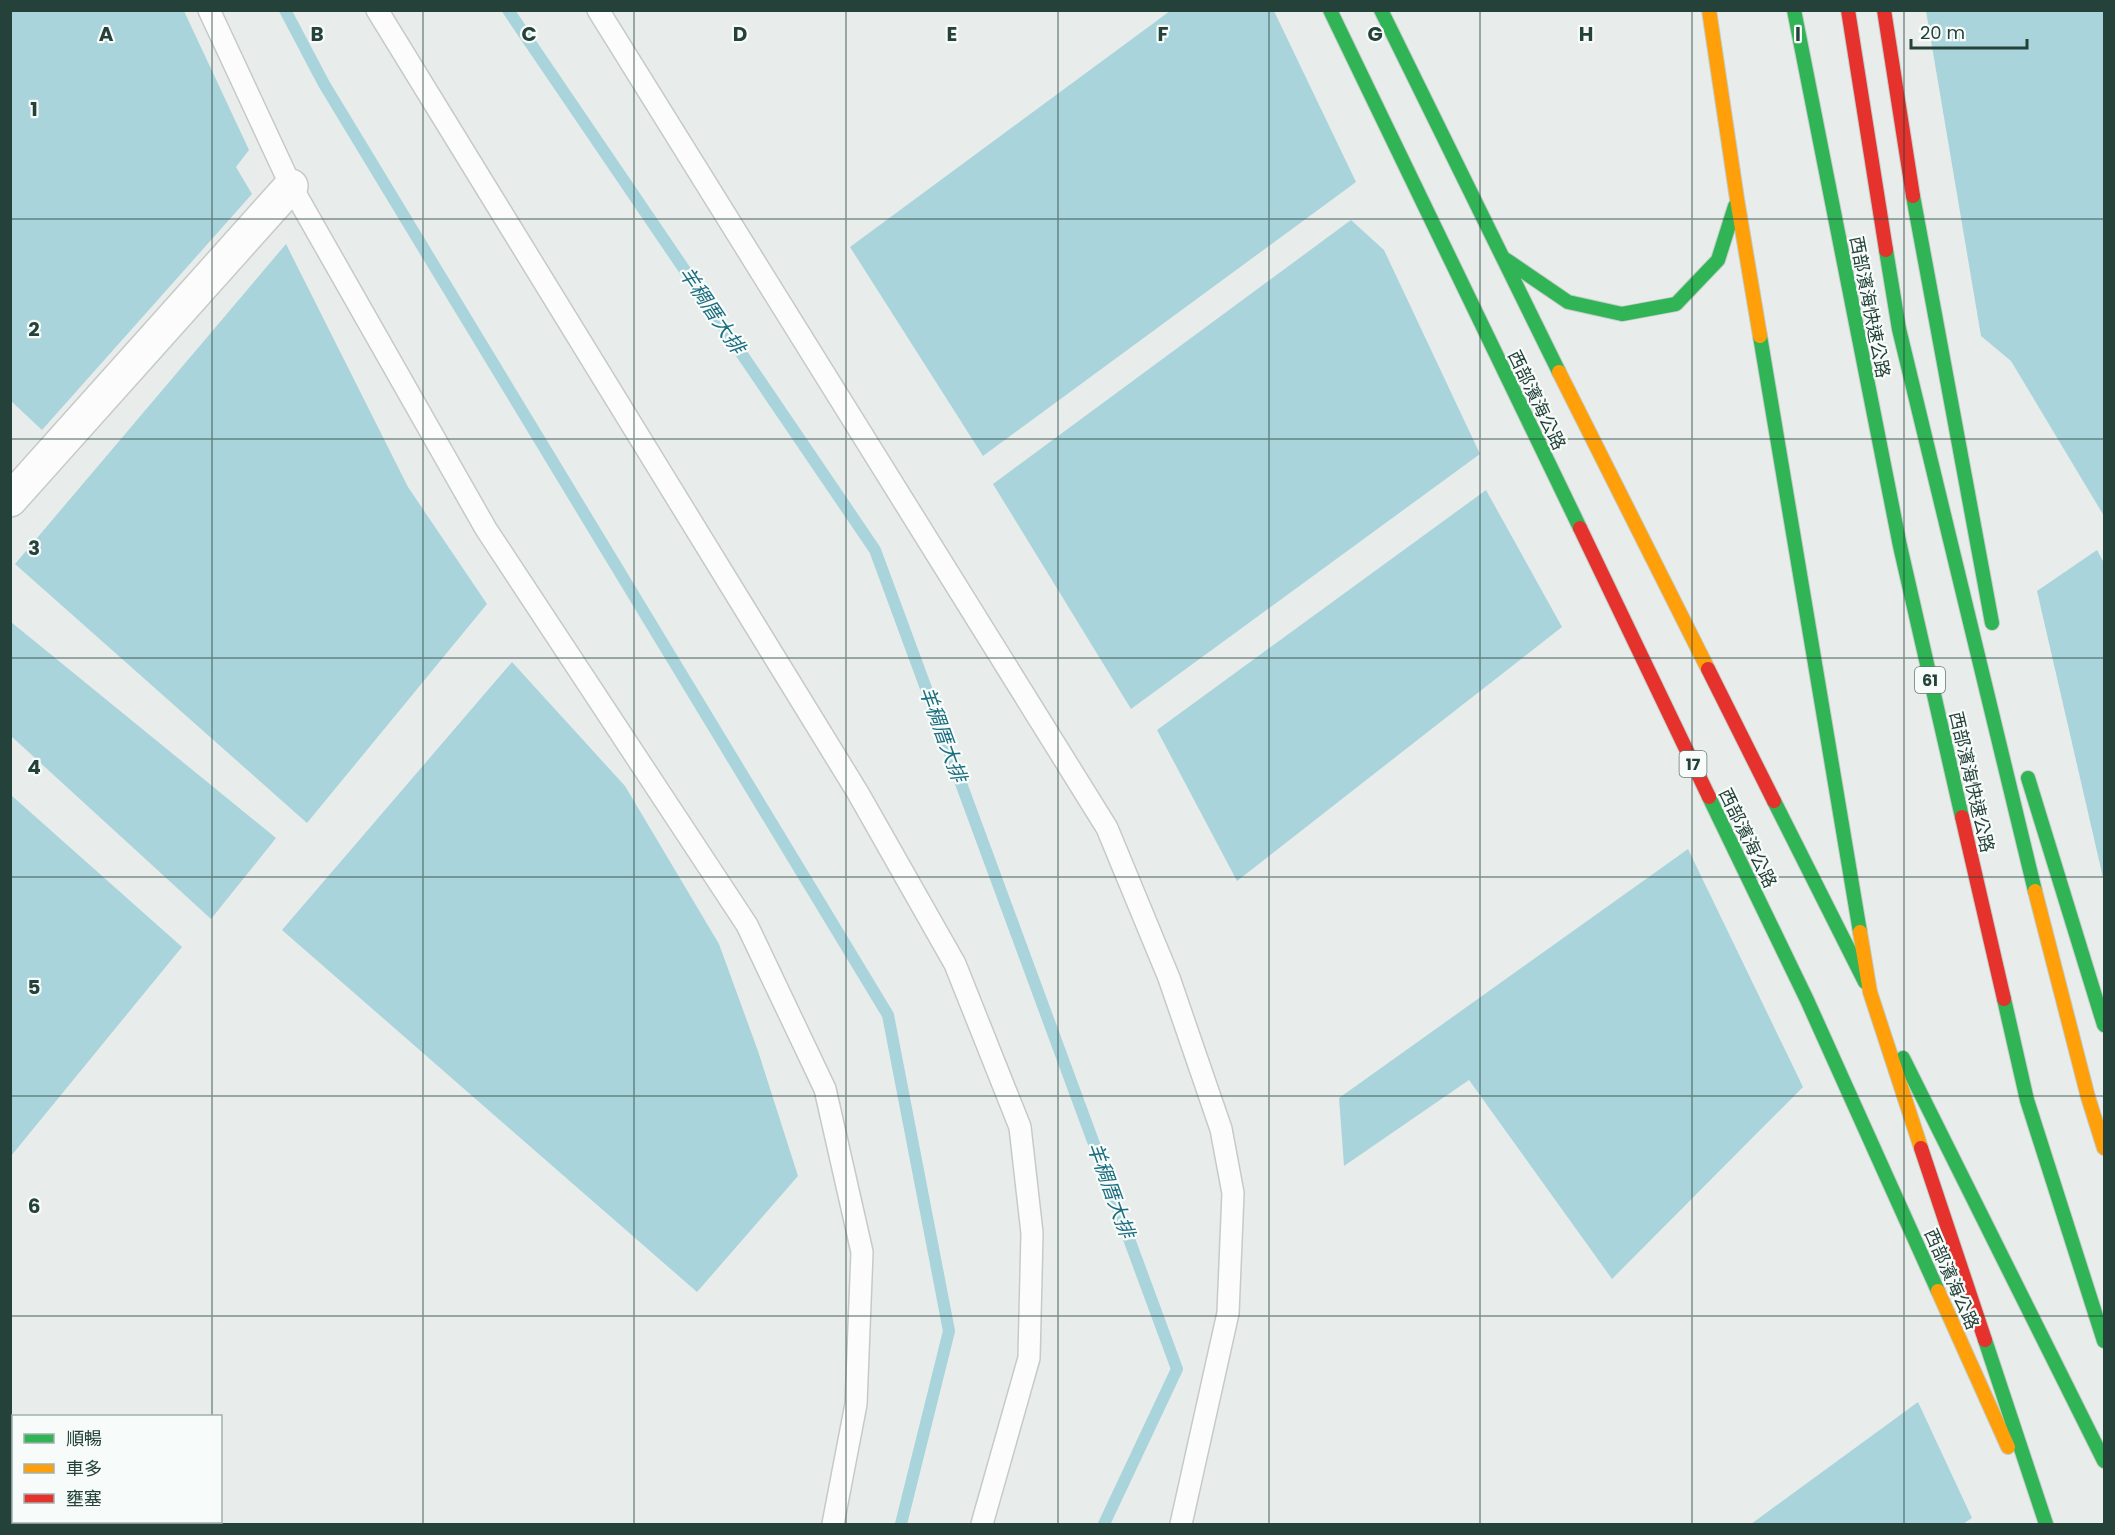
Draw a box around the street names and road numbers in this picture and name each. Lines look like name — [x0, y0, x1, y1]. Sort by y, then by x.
street label: 西部濱海快速公路 — [1844, 234, 1896, 380]
street label: 西部濱海公路 — [1502, 346, 1572, 454]
road number: 61 — [1915, 667, 1945, 693]
street label: 西部濱海快速公路 — [1944, 709, 2000, 855]
road number: 17 — [1680, 751, 1706, 777]
street label: 西部濱海公路 — [1713, 784, 1783, 892]
street label: 西部濱海公路 — [1919, 1225, 1985, 1333]

